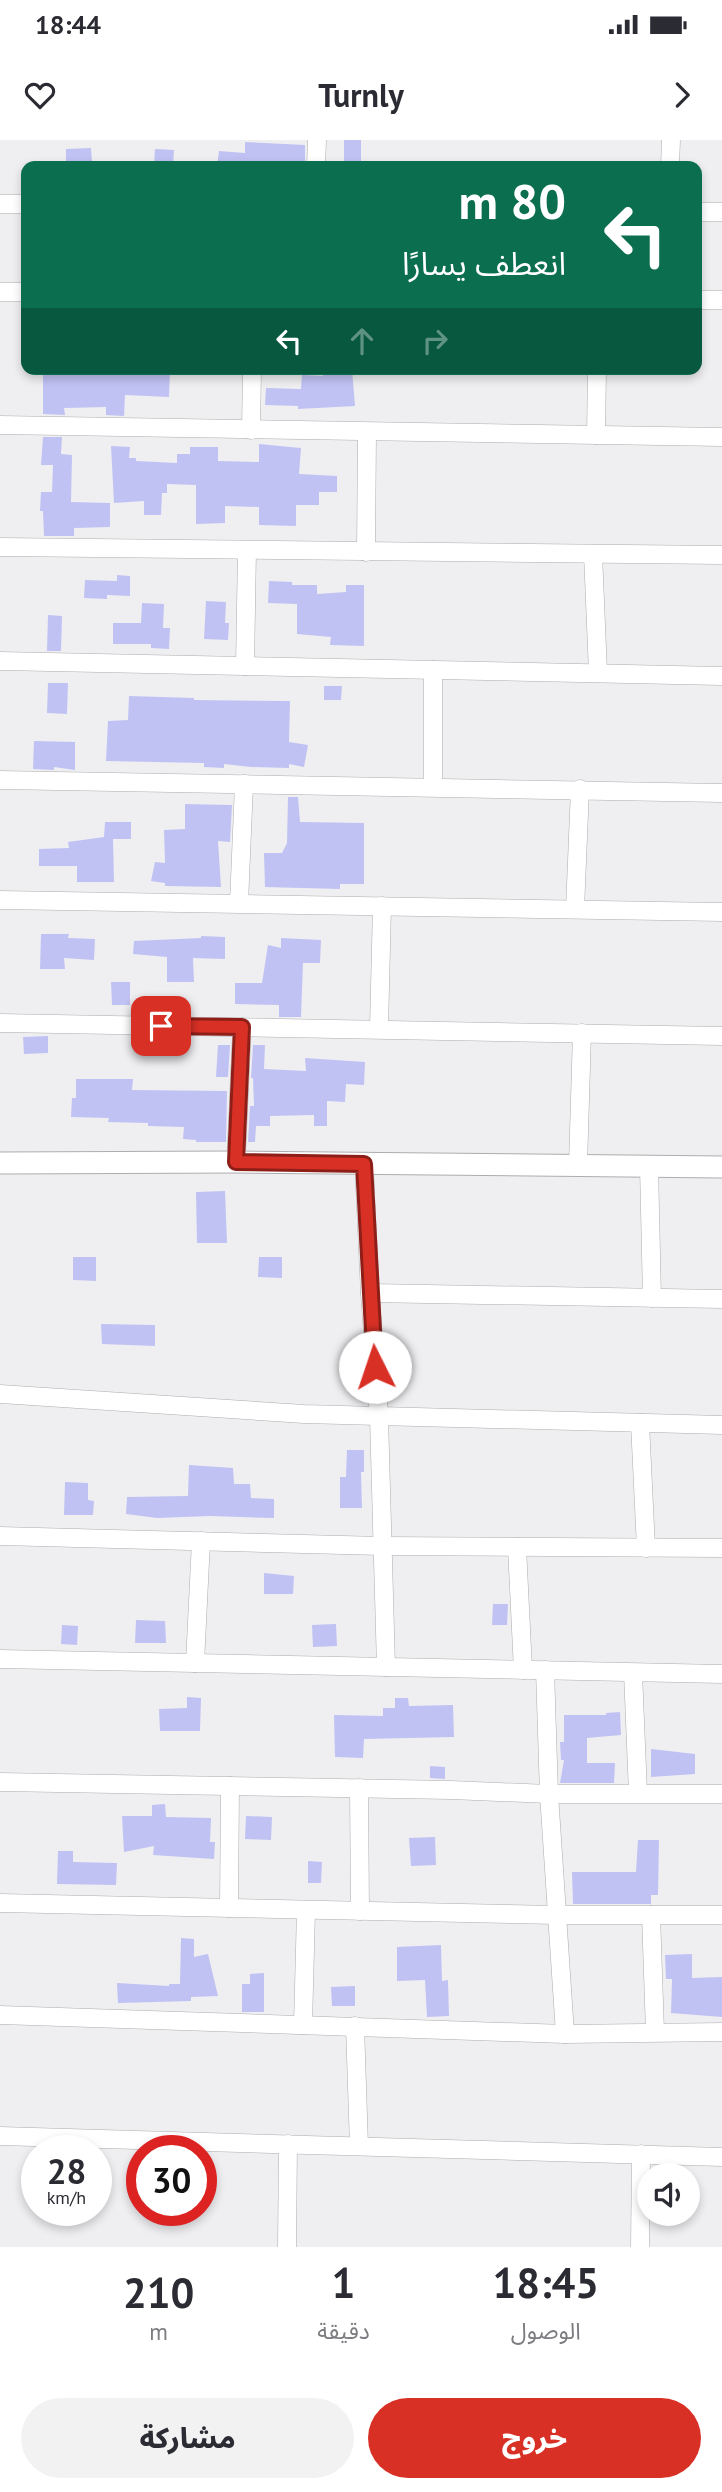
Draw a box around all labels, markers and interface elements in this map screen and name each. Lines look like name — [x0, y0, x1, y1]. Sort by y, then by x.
text: 18:44 — [35, 8, 101, 41]
text: Turnly — [318, 74, 404, 116]
icon: heart — [21, 76, 59, 114]
icon: forward — [663, 76, 701, 114]
text: 80 m — [459, 169, 566, 233]
icon: left — [590, 189, 681, 280]
text: انعطف يسارًا — [402, 242, 566, 284]
icon: left — [270, 322, 308, 360]
icon: ahead — [343, 322, 381, 360]
icon: right — [416, 322, 454, 360]
pin — [131, 996, 191, 1056]
icon: arrive — [142, 1007, 180, 1045]
position arrow — [338, 1330, 412, 1404]
speed limit sign: 30 — [126, 2135, 217, 2226]
text: 28 — [47, 2148, 86, 2194]
map controls — [637, 2163, 700, 2226]
button: sound — [637, 2163, 700, 2226]
text: km/h — [47, 2186, 86, 2209]
text: 1 — [332, 2255, 355, 2310]
text: 18:45 — [493, 2255, 599, 2310]
text: 210 — [123, 2265, 194, 2320]
text: دقيقة — [317, 2316, 370, 2345]
text: الوصول — [511, 2316, 581, 2345]
text: m — [149, 2317, 168, 2346]
button: مشاركة — [21, 2398, 354, 2478]
button: خروج — [368, 2398, 701, 2478]

